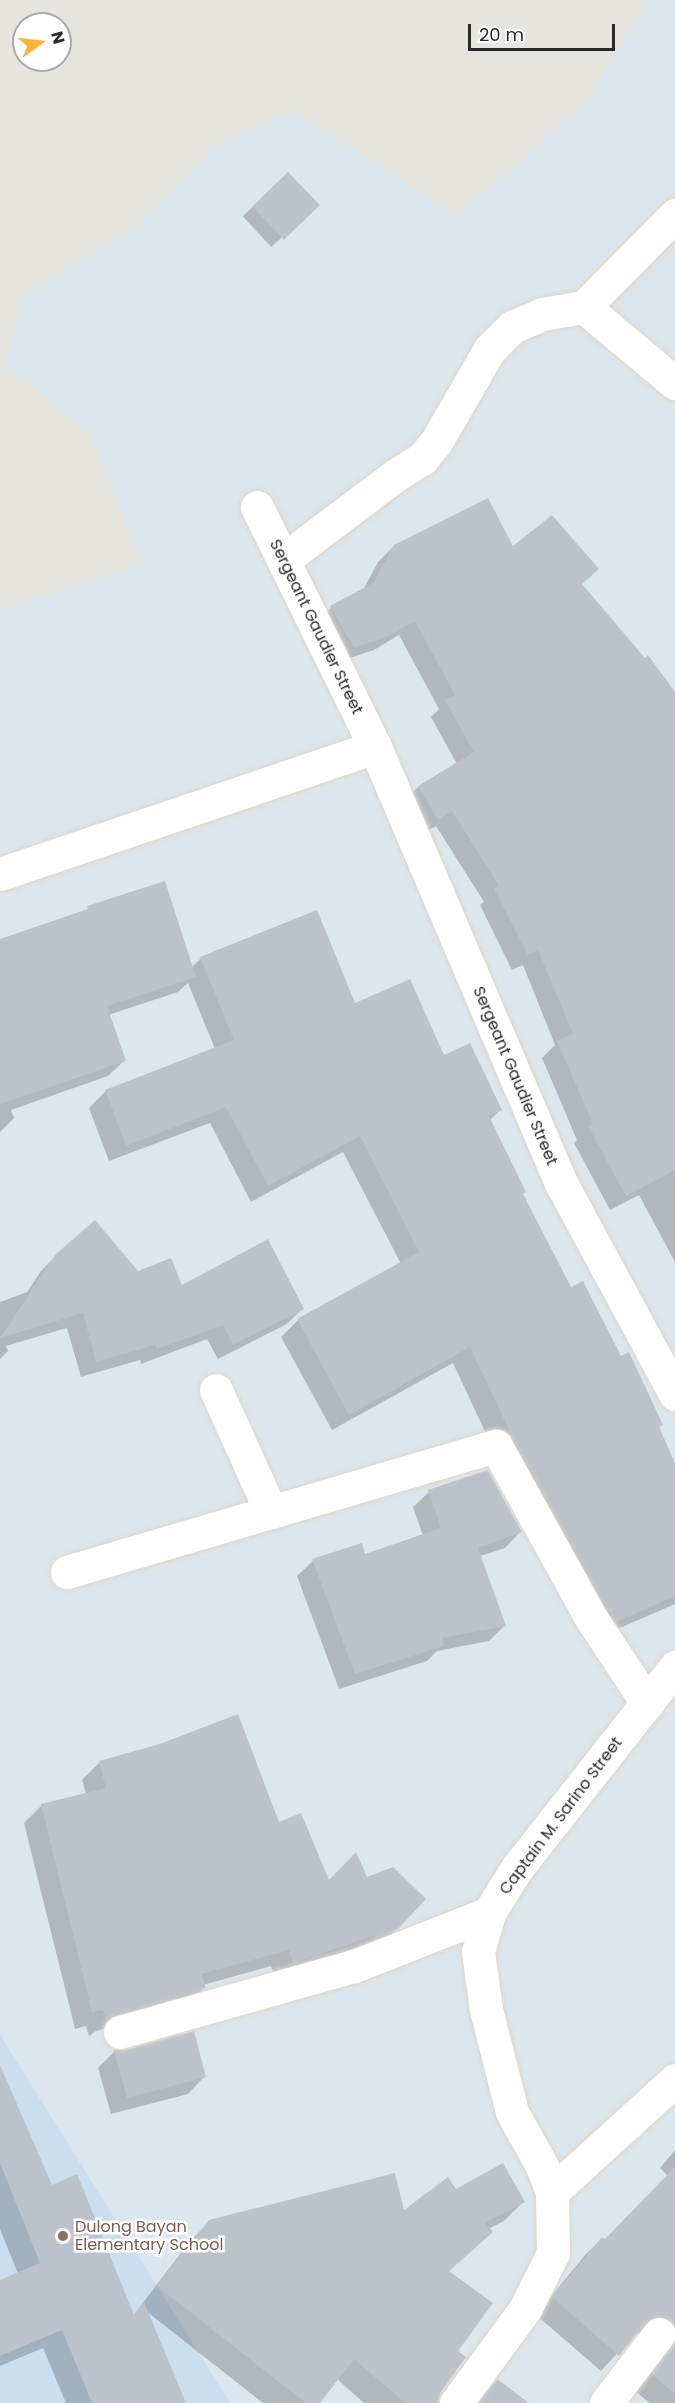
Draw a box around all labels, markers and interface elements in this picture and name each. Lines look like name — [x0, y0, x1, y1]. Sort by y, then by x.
north arrow — [12, 12, 72, 72]
scale bar — [471, 12, 618, 50]
text: 20 m — [479, 22, 524, 47]
text: N — [45, 29, 71, 47]
street label: Sergeant Gaudier Street — [265, 536, 367, 718]
street label: Sergeant Gaudier Street — [469, 984, 561, 1168]
street label: Captain M. Sarino Street — [496, 1733, 626, 1899]
place label: Dulong Bayan Elementary School — [75, 2217, 223, 2255]
marker: Dulong Bayan Elementary School — [56, 2229, 70, 2243]

